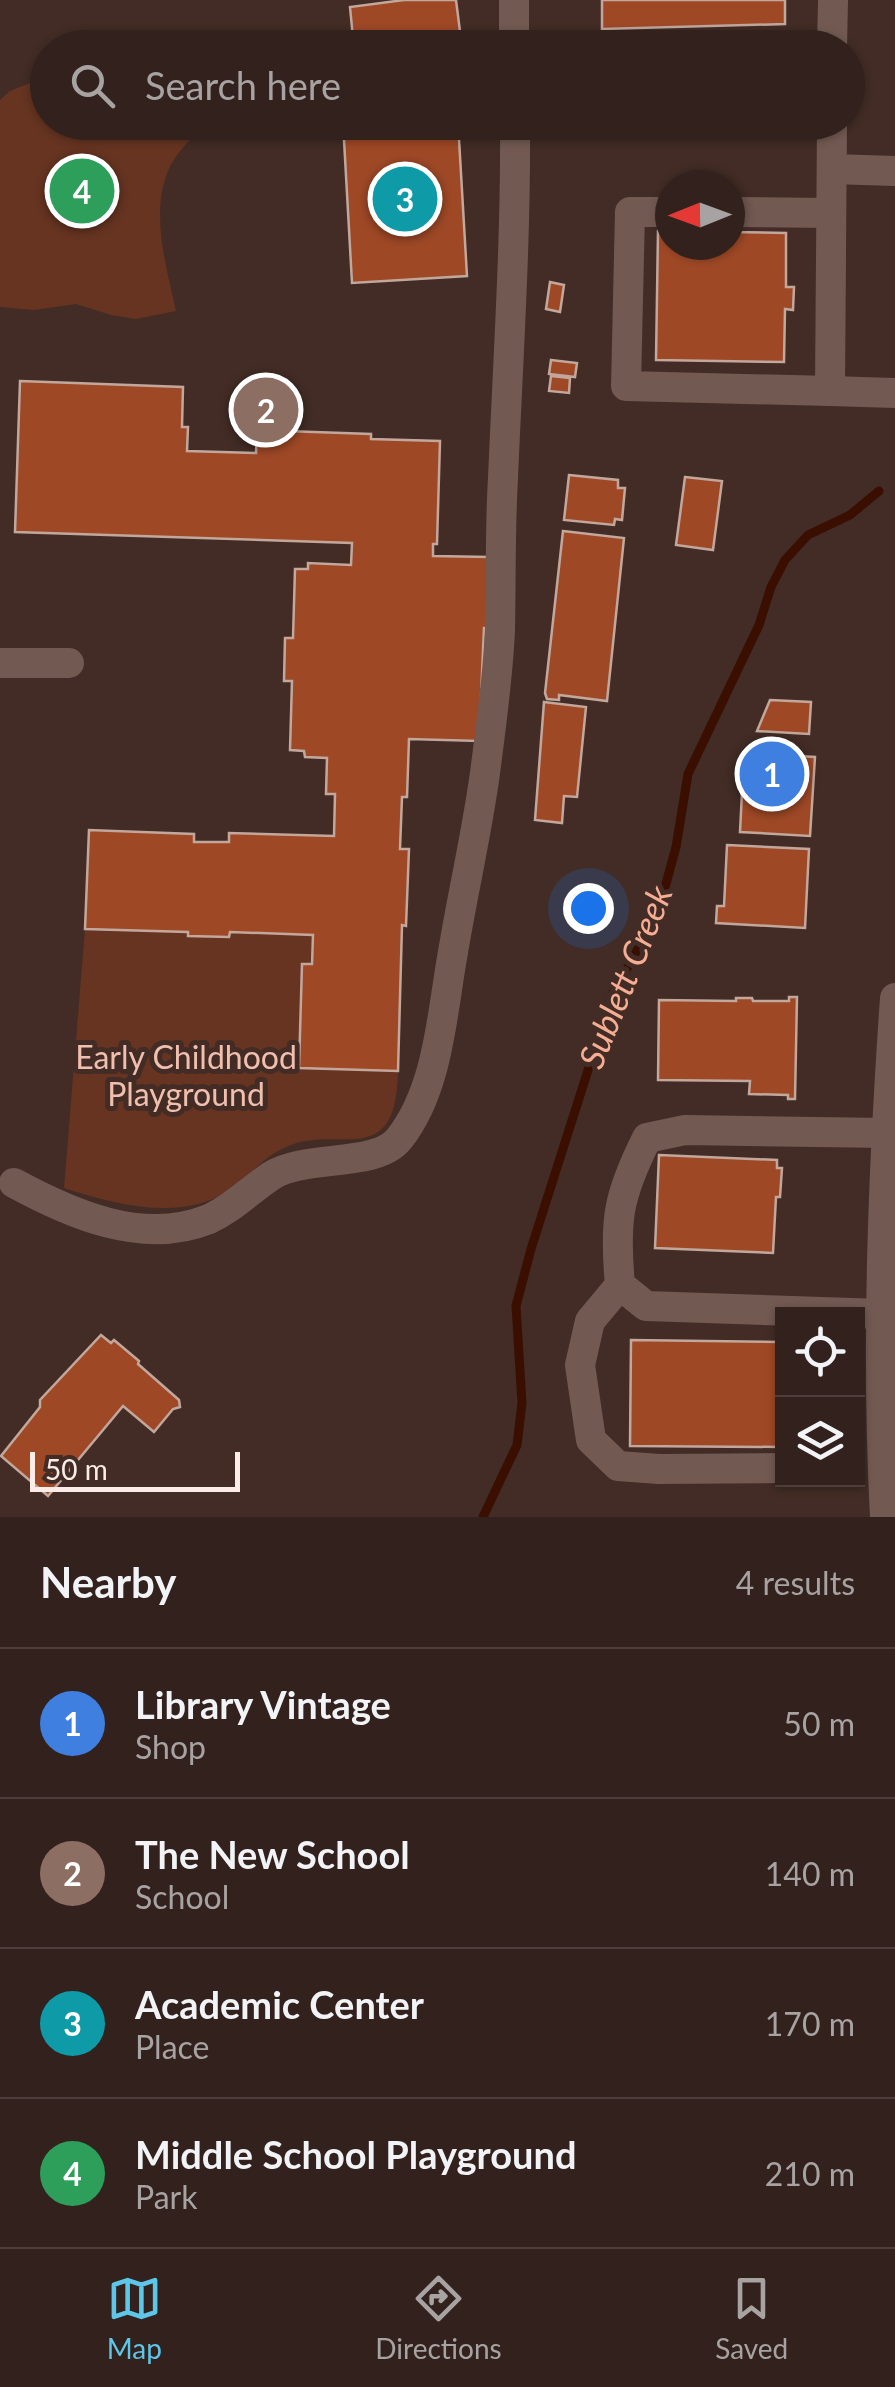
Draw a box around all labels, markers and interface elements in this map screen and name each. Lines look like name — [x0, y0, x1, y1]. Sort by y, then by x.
search box — [30, 30, 865, 140]
icon: search — [65, 58, 120, 113]
text: Search here — [145, 62, 341, 108]
pin: 4 — [49, 154, 114, 228]
pin: 3 — [372, 162, 438, 236]
north arrow — [655, 170, 745, 260]
pin: 2 — [234, 372, 298, 448]
pin: 1 — [740, 736, 804, 812]
water label: Sublett Creek — [569, 879, 680, 1074]
your location — [563, 883, 614, 934]
park label: Early Childhood Playground — [75, 1037, 297, 1113]
map controls — [775, 1307, 865, 1487]
button: locate — [775, 1307, 865, 1397]
button: layers — [775, 1397, 865, 1487]
scale bar — [30, 1447, 240, 1492]
text: 50 m — [45, 1452, 108, 1486]
text: Nearby — [40, 1557, 177, 1607]
text: 4 results — [736, 1563, 855, 1602]
text: Library Vintage — [135, 1681, 391, 1727]
text: 1 — [63, 1704, 82, 1743]
text: 50 m — [783, 1704, 855, 1743]
text: Shop — [135, 1727, 206, 1766]
text: The New School — [135, 1831, 410, 1877]
text: 2 — [63, 1854, 82, 1893]
text: 140 m — [765, 1854, 855, 1893]
text: School — [135, 1877, 229, 1916]
text: Academic Center — [135, 1981, 424, 2027]
text: 3 — [63, 2004, 82, 2043]
text: 170 m — [765, 2004, 855, 2043]
text: Place — [135, 2027, 209, 2066]
text: Middle School Playground — [135, 2131, 576, 2177]
text: 4 — [63, 2154, 82, 2193]
text: 210 m — [765, 2154, 855, 2193]
text: Park — [135, 2177, 198, 2216]
tab: Map — [107, 2271, 162, 2365]
tab: Directions — [375, 2271, 502, 2365]
tab: Saved — [715, 2271, 788, 2365]

